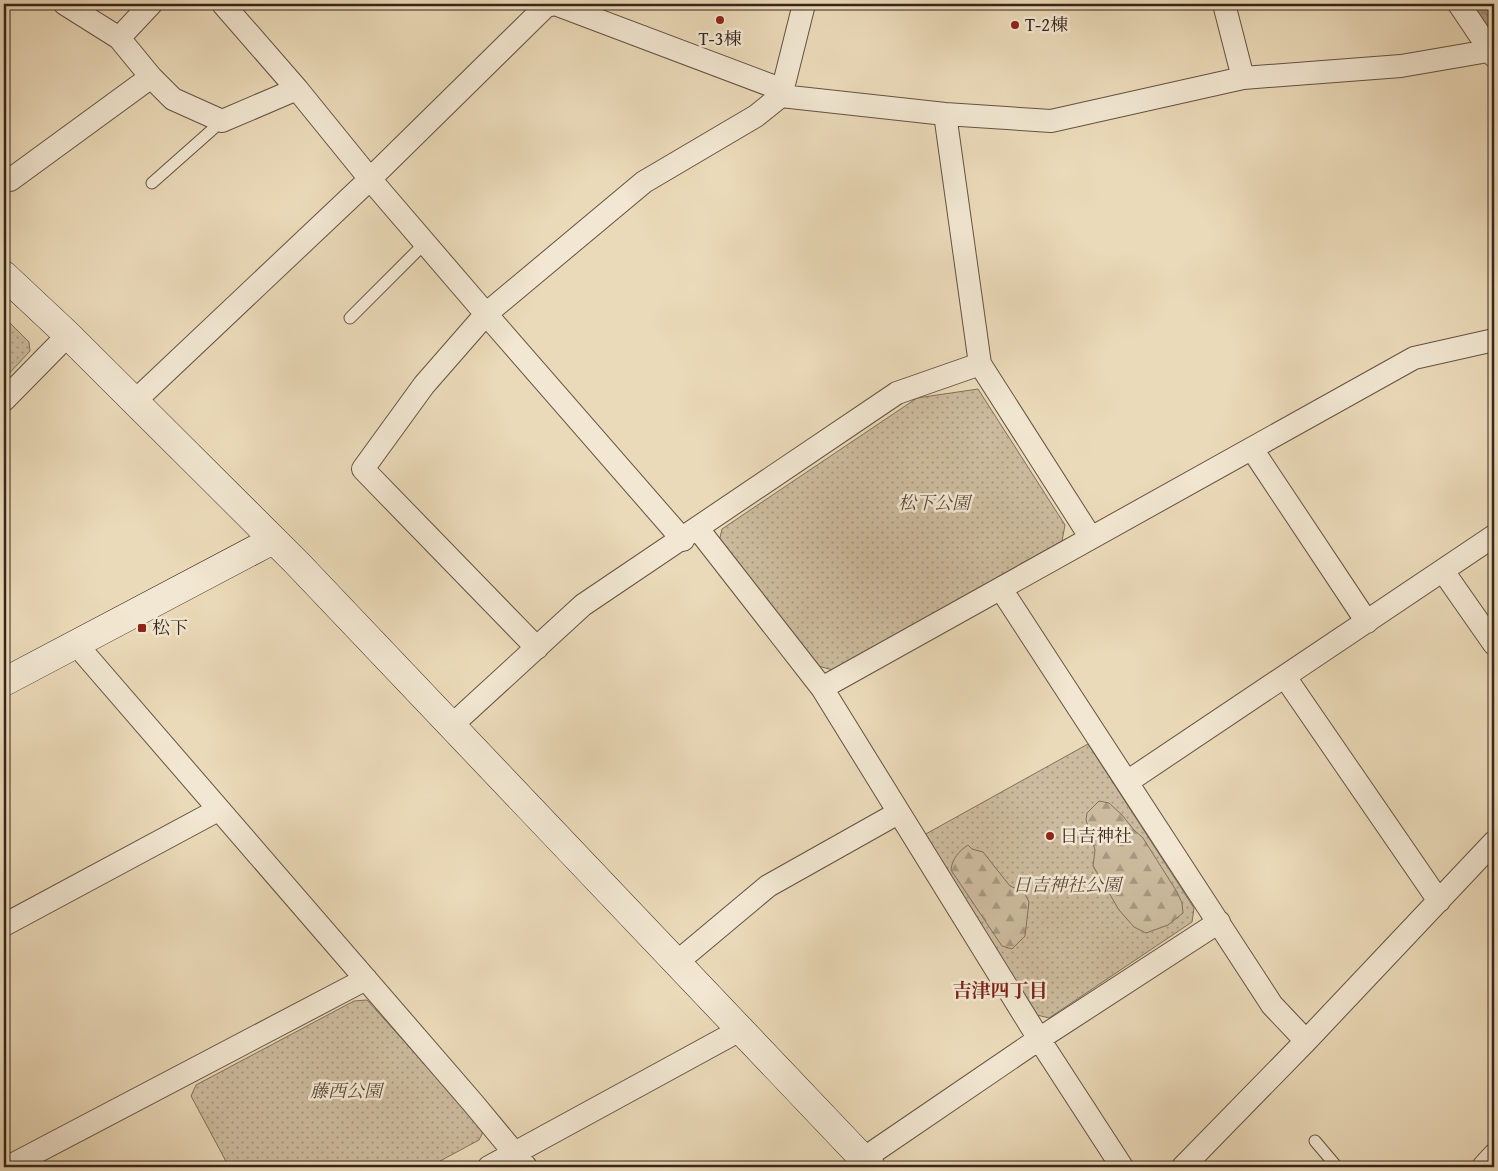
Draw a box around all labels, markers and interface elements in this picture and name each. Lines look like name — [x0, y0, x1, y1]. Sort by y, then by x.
place label: T-2棟 — [1025, 11, 1068, 38]
marker: T-3棟 — [714, 14, 726, 26]
marker: T-2棟 — [1009, 19, 1021, 31]
place label: T-3棟 — [699, 25, 741, 52]
park label: 松下公園 — [898, 489, 973, 516]
place label: 松下 — [152, 614, 188, 641]
marker: 松下 — [136, 622, 148, 634]
place label: 日吉神社 — [1060, 822, 1132, 849]
marker: 日吉神社 — [1044, 830, 1056, 842]
park label: 日吉神社公園 — [1013, 871, 1124, 898]
district label: 吉津四丁目 — [952, 976, 1048, 1004]
park label: 藤西公園 — [310, 1077, 385, 1104]

